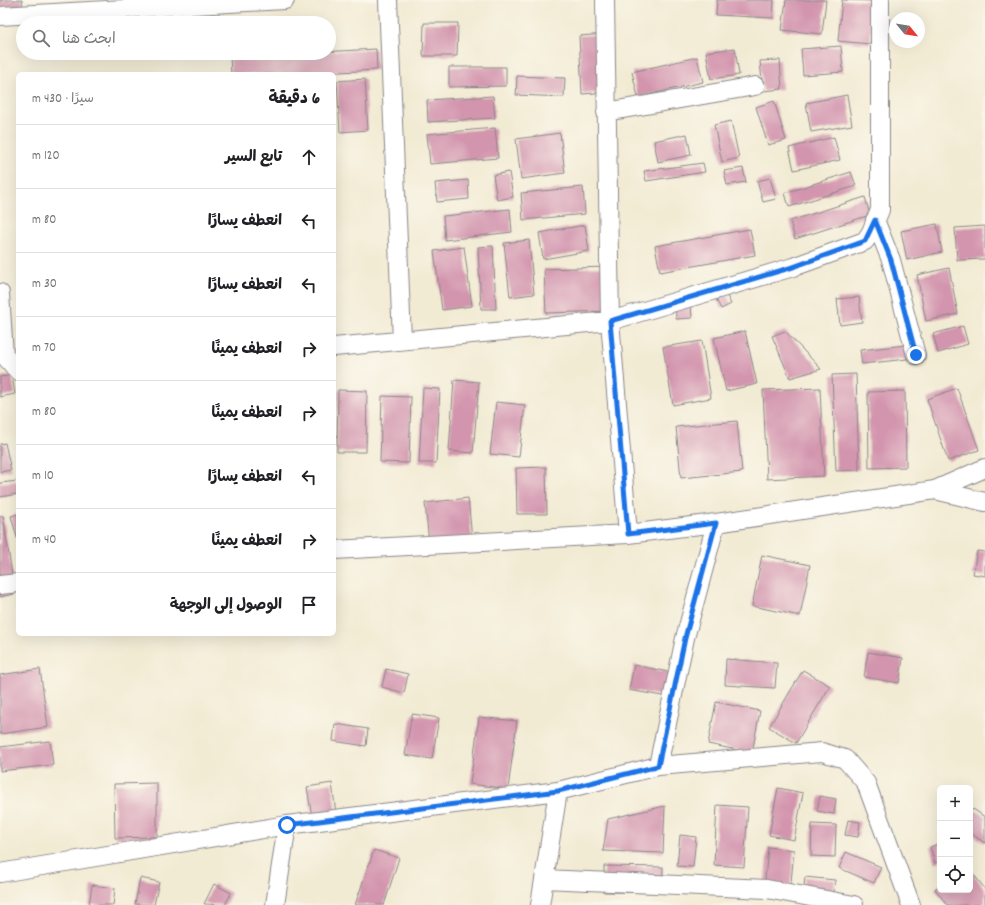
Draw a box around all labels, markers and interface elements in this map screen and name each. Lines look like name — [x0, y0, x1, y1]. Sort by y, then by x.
north arrow — [889, 12, 925, 48]
search box — [16, 16, 336, 60]
icon: search — [30, 27, 52, 49]
text: ابحث هنا — [62, 29, 116, 51]
text: 6 دقيقة — [269, 88, 320, 112]
text: سيرًا · 430 m — [32, 90, 94, 109]
icon: ahead — [298, 146, 320, 168]
text: 120 m — [32, 147, 60, 166]
text: تابع السير — [225, 147, 282, 169]
icon: left — [298, 210, 320, 232]
text: 80 m — [32, 211, 56, 230]
text: انعطف يسارًا — [208, 211, 282, 233]
icon: left — [298, 274, 320, 296]
text: 30 m — [32, 275, 57, 294]
text: انعطف يسارًا — [208, 275, 282, 297]
icon: right — [298, 338, 320, 360]
text: 70 m — [32, 339, 56, 358]
text: انعطف يمينًا — [212, 339, 282, 361]
route end — [907, 346, 925, 364]
icon: right — [298, 402, 320, 424]
text: 80 m — [32, 403, 56, 422]
text: انعطف يمينًا — [212, 403, 282, 425]
icon: left — [298, 466, 320, 488]
text: 10 m — [32, 467, 54, 486]
text: انعطف يسارًا — [208, 467, 282, 489]
icon: right — [298, 530, 320, 552]
text: 40 m — [32, 531, 56, 550]
text: انعطف يمينًا — [212, 531, 282, 553]
icon: arrive — [298, 594, 320, 616]
text: الوصول إلى الوجهة — [170, 595, 282, 617]
map controls — [937, 785, 973, 893]
button: + — [937, 785, 973, 821]
route start — [278, 816, 296, 834]
button: − — [937, 821, 973, 857]
button: locate — [937, 857, 973, 893]

